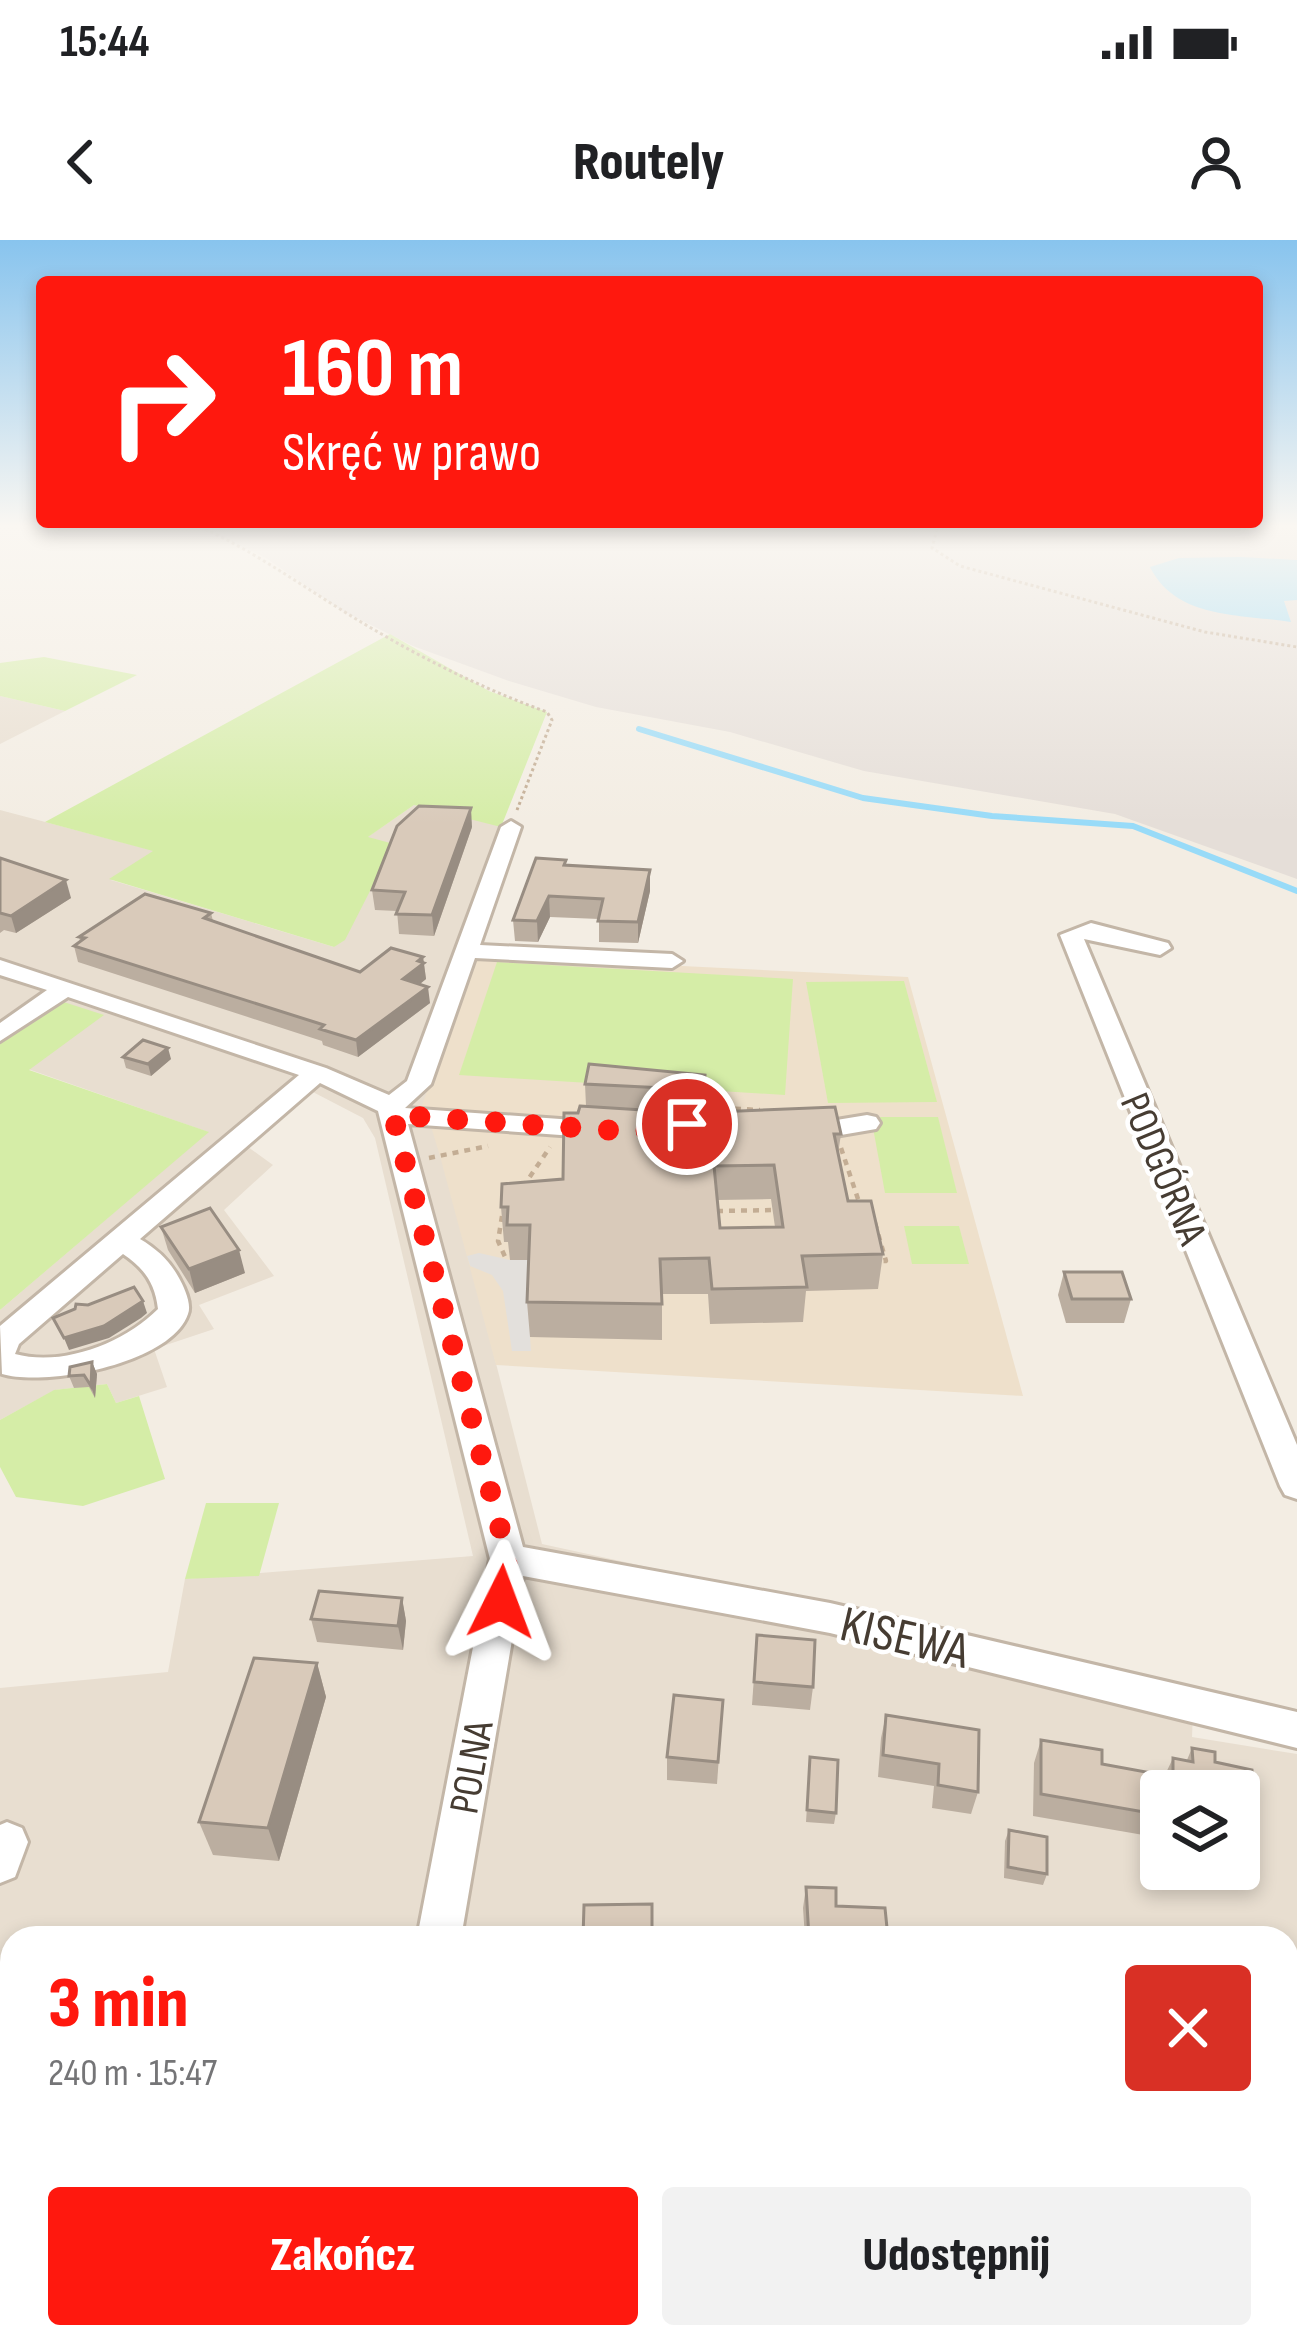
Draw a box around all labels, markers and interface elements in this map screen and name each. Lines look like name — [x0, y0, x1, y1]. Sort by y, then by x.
text: 15:44 — [60, 15, 150, 70]
icon: back — [48, 129, 114, 195]
icon: person — [1183, 129, 1249, 195]
text: Routely — [573, 130, 724, 195]
text: 160 m — [282, 319, 463, 420]
icon: right — [84, 324, 240, 480]
text: Skręć w prawo — [282, 421, 541, 486]
pin — [636, 1073, 738, 1175]
street label: PODGÓRNA — [1108, 1086, 1218, 1253]
icon: arrive — [654, 1091, 720, 1157]
position arrow — [438, 1539, 564, 1665]
street label: KISEWA — [834, 1594, 975, 1683]
street label: POLNA — [439, 1716, 506, 1818]
map controls — [1140, 1770, 1260, 1890]
button: layers — [1140, 1770, 1260, 1890]
text: 3 min — [48, 1961, 189, 2048]
button: close — [1125, 1965, 1251, 2091]
text: 240 m · 15:47 — [48, 2050, 217, 2097]
button: Zakończ — [48, 2187, 638, 2325]
button: Udostępnij — [662, 2187, 1251, 2325]

